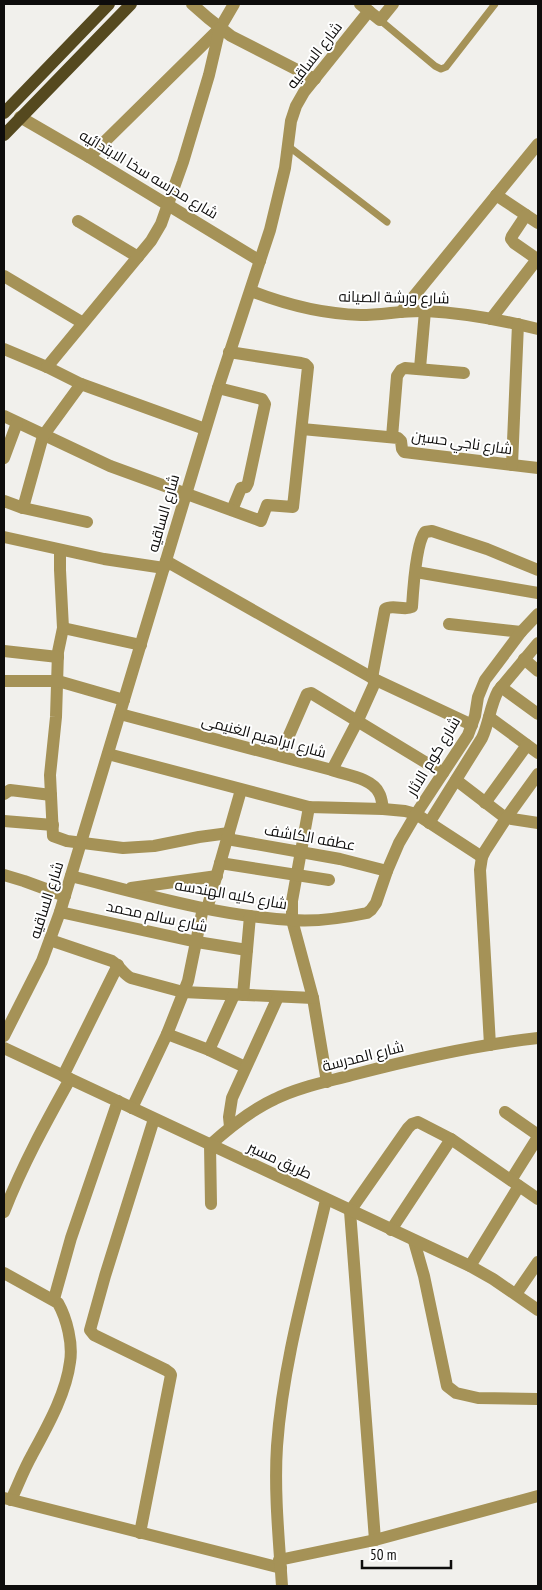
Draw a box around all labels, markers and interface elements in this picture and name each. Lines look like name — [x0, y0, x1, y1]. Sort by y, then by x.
street label: شارع الساقيه — [282, 18, 348, 94]
street label: شارع مدرسه سخا الابتدائيه — [75, 125, 222, 225]
street label: شارع ورشة الصيانه — [338, 287, 450, 309]
street label: شارع ناجي حسين — [410, 426, 514, 461]
street label: شارع الساقيه — [143, 472, 185, 555]
street label: شارع ابراهيم الغنيمى — [199, 710, 328, 764]
street label: شارع كوم الاثار — [401, 713, 466, 801]
street label: عطفه الكاشف — [263, 820, 357, 854]
street label: شارع الساقيه — [25, 859, 69, 942]
street label: شارع كليه الهندسه — [173, 875, 289, 915]
street label: شارع سالم محمد — [104, 896, 209, 938]
street label: شارع المدرسة — [320, 1037, 406, 1077]
street label: طريق مسير — [243, 1136, 315, 1184]
scale bar — [362, 1538, 451, 1570]
text: 50 m — [370, 1545, 396, 1564]

